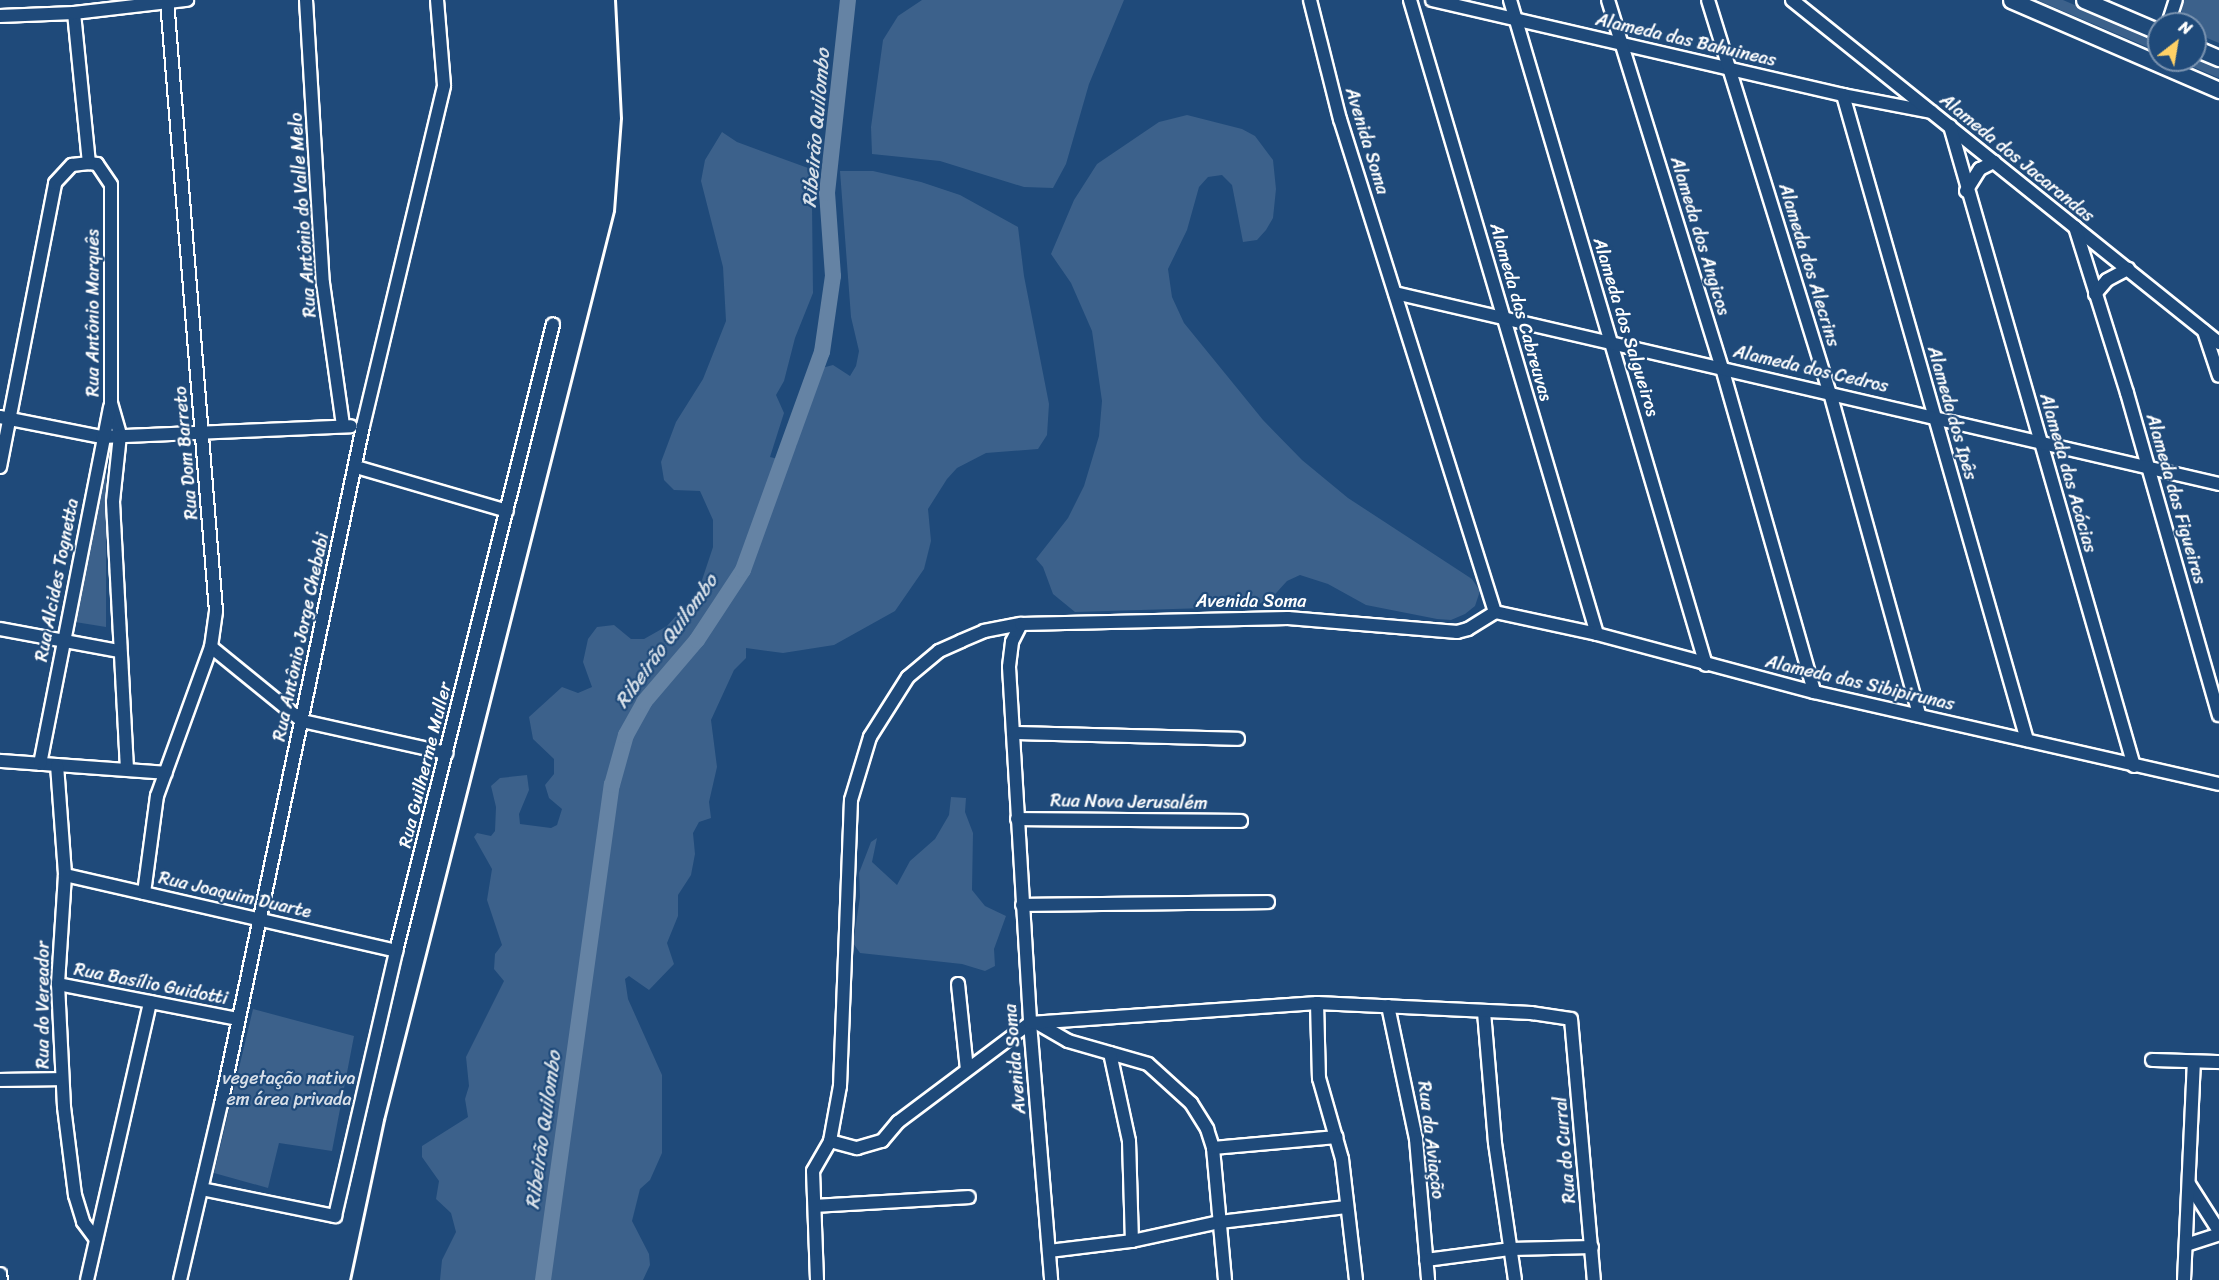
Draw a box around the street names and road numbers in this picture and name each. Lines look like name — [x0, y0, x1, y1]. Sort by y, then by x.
street label: Alameda das Bahuineas — [1594, 9, 1778, 71]
street label: Avenida Soma — [1341, 85, 1393, 197]
street label: Alameda dos Jacarandas — [1935, 89, 2099, 227]
street label: Rua Antônio do Valle Melo — [285, 112, 321, 318]
street label: Alameda dos Angicos — [1665, 154, 1735, 318]
street label: Alameda dos Alecrins — [1774, 181, 1844, 349]
street label: Alameda das Cabreuvas — [1485, 220, 1557, 404]
street label: Rua Antônio Marquês — [82, 229, 104, 397]
street label: Alameda dos Salgueiros — [1588, 235, 1664, 419]
street label: Alameda dos Cedros — [1732, 341, 1890, 397]
street label: Alameda dos Ipês — [1923, 344, 1981, 482]
street label: Rua Dom Barreto — [169, 386, 203, 520]
street label: Alameda das Acácias — [2035, 391, 2101, 555]
street label: Alameda das Figueiras — [2142, 412, 2210, 586]
street label: Rua Alcides Tognetta — [31, 496, 83, 664]
street label: Rua Antônio Jorge Chebabi — [268, 531, 334, 743]
street label: Avenida Soma — [1196, 590, 1306, 612]
street label: Alameda das Sibipirunas — [1763, 651, 1957, 715]
street label: Rua Guilherme Muller — [394, 680, 456, 850]
street label: Rua Nova Jerusalém — [1050, 790, 1208, 814]
street label: Rua Joaquim Duarte — [156, 867, 314, 923]
street label: Rua do Vereador — [32, 941, 54, 1069]
street label: Rua Basílio Guidotti — [73, 959, 229, 1009]
street label: Avenida Soma — [999, 1003, 1031, 1115]
street label: Rua da Aviação — [1413, 1080, 1449, 1200]
street label: Rua do Curral — [1550, 1096, 1580, 1204]

